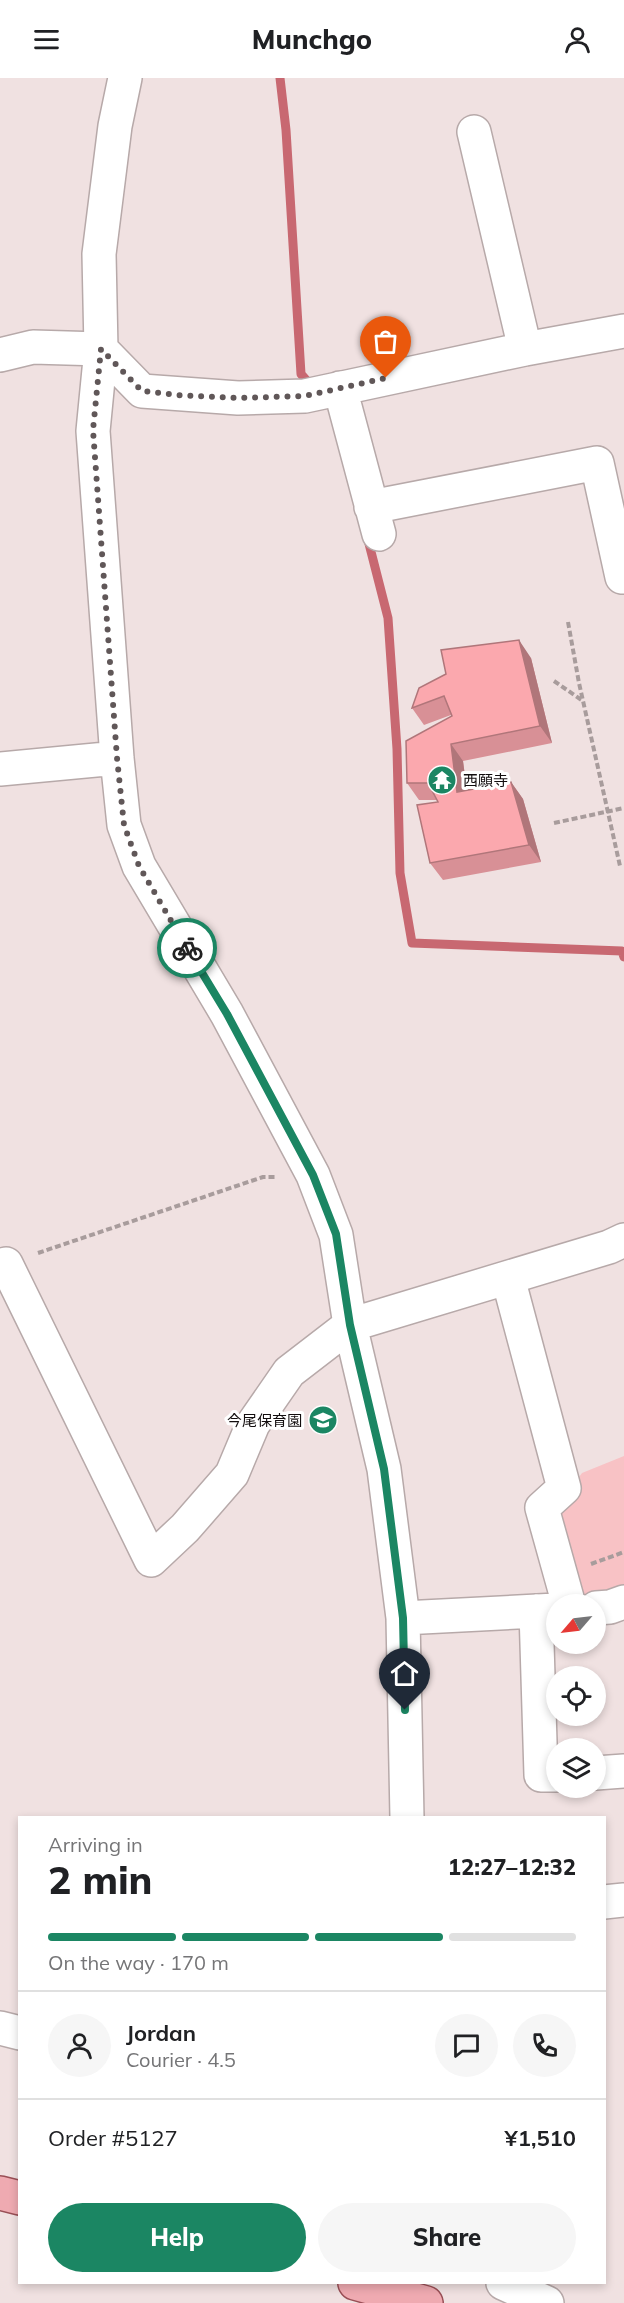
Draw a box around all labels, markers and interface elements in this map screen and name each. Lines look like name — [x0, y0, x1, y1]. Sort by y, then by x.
text: Munchgo — [252, 22, 372, 56]
icon: menu — [30, 23, 63, 56]
icon: person — [561, 23, 594, 56]
pin — [360, 316, 411, 378]
icon: bag — [369, 325, 402, 358]
temple icon: 西願寺 — [426, 764, 458, 796]
place label: 西願寺 — [463, 771, 508, 790]
courier — [157, 918, 217, 978]
icon: bike — [171, 932, 204, 965]
school or university icon: 今尾保育園 — [307, 1404, 339, 1436]
place label: 今尾保育園 — [227, 1411, 302, 1430]
north arrow — [546, 1594, 606, 1654]
map controls — [546, 1594, 606, 1798]
pin — [379, 1648, 430, 1710]
icon: home — [388, 1657, 421, 1690]
button: locate — [546, 1666, 606, 1726]
button: layers — [546, 1738, 606, 1798]
text: Arriving in — [48, 1832, 143, 1857]
text: 12:27–12:32 — [448, 1853, 576, 1881]
text: 2 min — [48, 1855, 153, 1904]
text: On the way · 170 m — [48, 1950, 229, 1975]
button: person — [48, 2014, 111, 2077]
button: chat — [435, 2014, 498, 2077]
button: phone — [513, 2014, 576, 2077]
text: Jordan — [126, 2019, 196, 2047]
text: Courier · 4.5 — [126, 2047, 236, 2072]
text: Order #5127 — [48, 2124, 178, 2152]
text: ¥1,510 — [505, 2124, 576, 2152]
button: Help — [48, 2203, 306, 2272]
button: Share — [318, 2203, 576, 2272]

